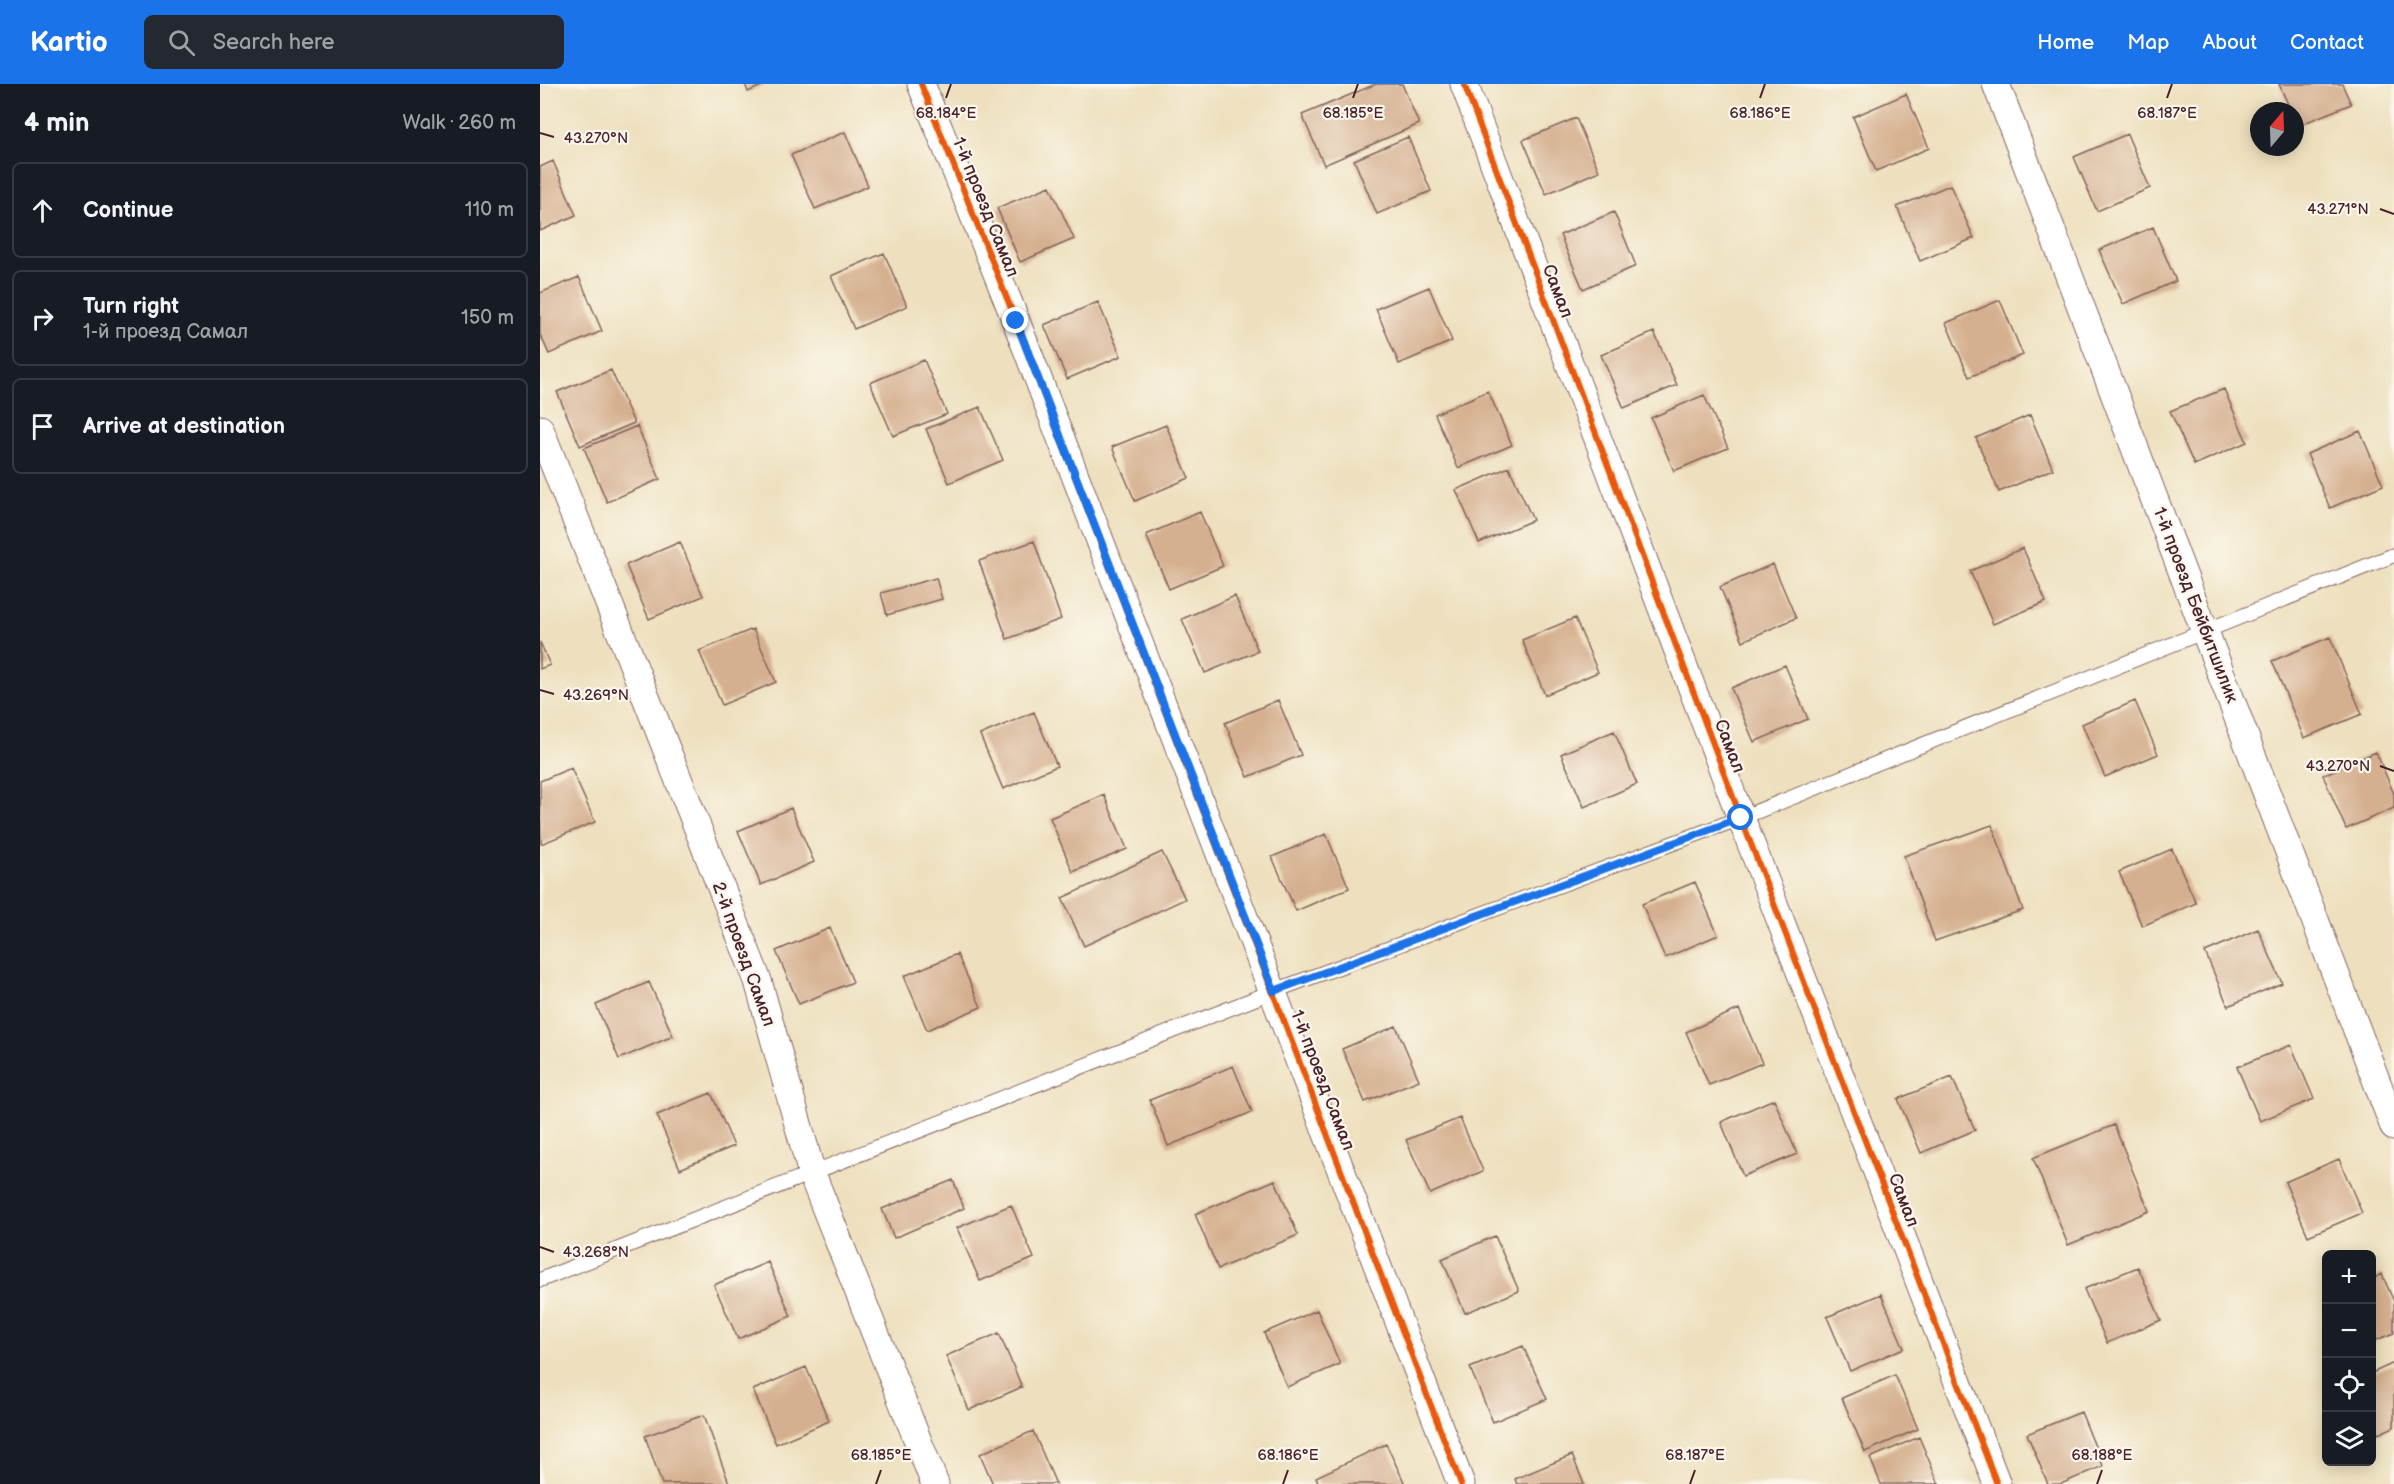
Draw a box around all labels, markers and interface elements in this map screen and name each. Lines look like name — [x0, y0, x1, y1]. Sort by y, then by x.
search box — [144, 15, 564, 69]
text: Kartio — [30, 26, 108, 59]
icon: search — [165, 26, 198, 59]
text: Search here — [213, 29, 335, 56]
text: Home — [2037, 30, 2094, 55]
text: Map — [2127, 30, 2169, 55]
text: About — [2202, 30, 2257, 55]
text: Contact — [2290, 30, 2364, 55]
north arrow — [2250, 102, 2304, 156]
text: 68.184°E — [916, 104, 976, 123]
text: 68.185°E — [1323, 104, 1383, 123]
text: 68.186°E — [1729, 104, 1791, 123]
text: 68.187°E — [2137, 104, 2197, 123]
text: 4 min — [24, 108, 89, 139]
text: Walk · 260 m — [403, 111, 516, 135]
text: 43.270°N — [564, 129, 628, 148]
street label: 1-й проезд Самал — [948, 134, 1023, 280]
icon: ahead — [26, 194, 59, 227]
text: Continue — [83, 197, 173, 224]
text: 110 m — [465, 198, 514, 222]
text: 43.271°N — [2307, 200, 2369, 219]
street label: Самал — [1538, 261, 1577, 321]
text: Turn right — [83, 293, 179, 320]
icon: right — [26, 302, 59, 335]
text: 150 m — [461, 306, 514, 330]
route end — [1002, 307, 1028, 333]
text: 1-й проезд Самал — [83, 320, 248, 344]
icon: arrive — [26, 410, 59, 443]
text: Arrive at destination — [83, 413, 285, 440]
street label: 1-й проезд Бейбитшилик — [2148, 504, 2243, 706]
text: 43.269°N — [563, 686, 629, 705]
street label: Самал — [1710, 716, 1749, 776]
text: 43.270°N — [2306, 757, 2370, 776]
route start — [1727, 804, 1753, 830]
street label: 2-й проезд Самал — [708, 879, 779, 1029]
street label: 1-й проезд Самал — [1286, 1007, 1359, 1153]
street label: Самал — [1884, 1170, 1923, 1230]
text: 43.268°N — [563, 1243, 629, 1262]
map controls — [2322, 1250, 2376, 1466]
button: + — [2322, 1250, 2376, 1304]
button: − — [2322, 1304, 2376, 1358]
button: locate — [2322, 1358, 2376, 1412]
button: layers — [2322, 1412, 2376, 1466]
text: 68.185°E — [851, 1446, 911, 1465]
text: 68.186°E — [1257, 1446, 1319, 1465]
text: 68.187°E — [1665, 1446, 1725, 1465]
text: 68.188°E — [2072, 1446, 2133, 1465]

